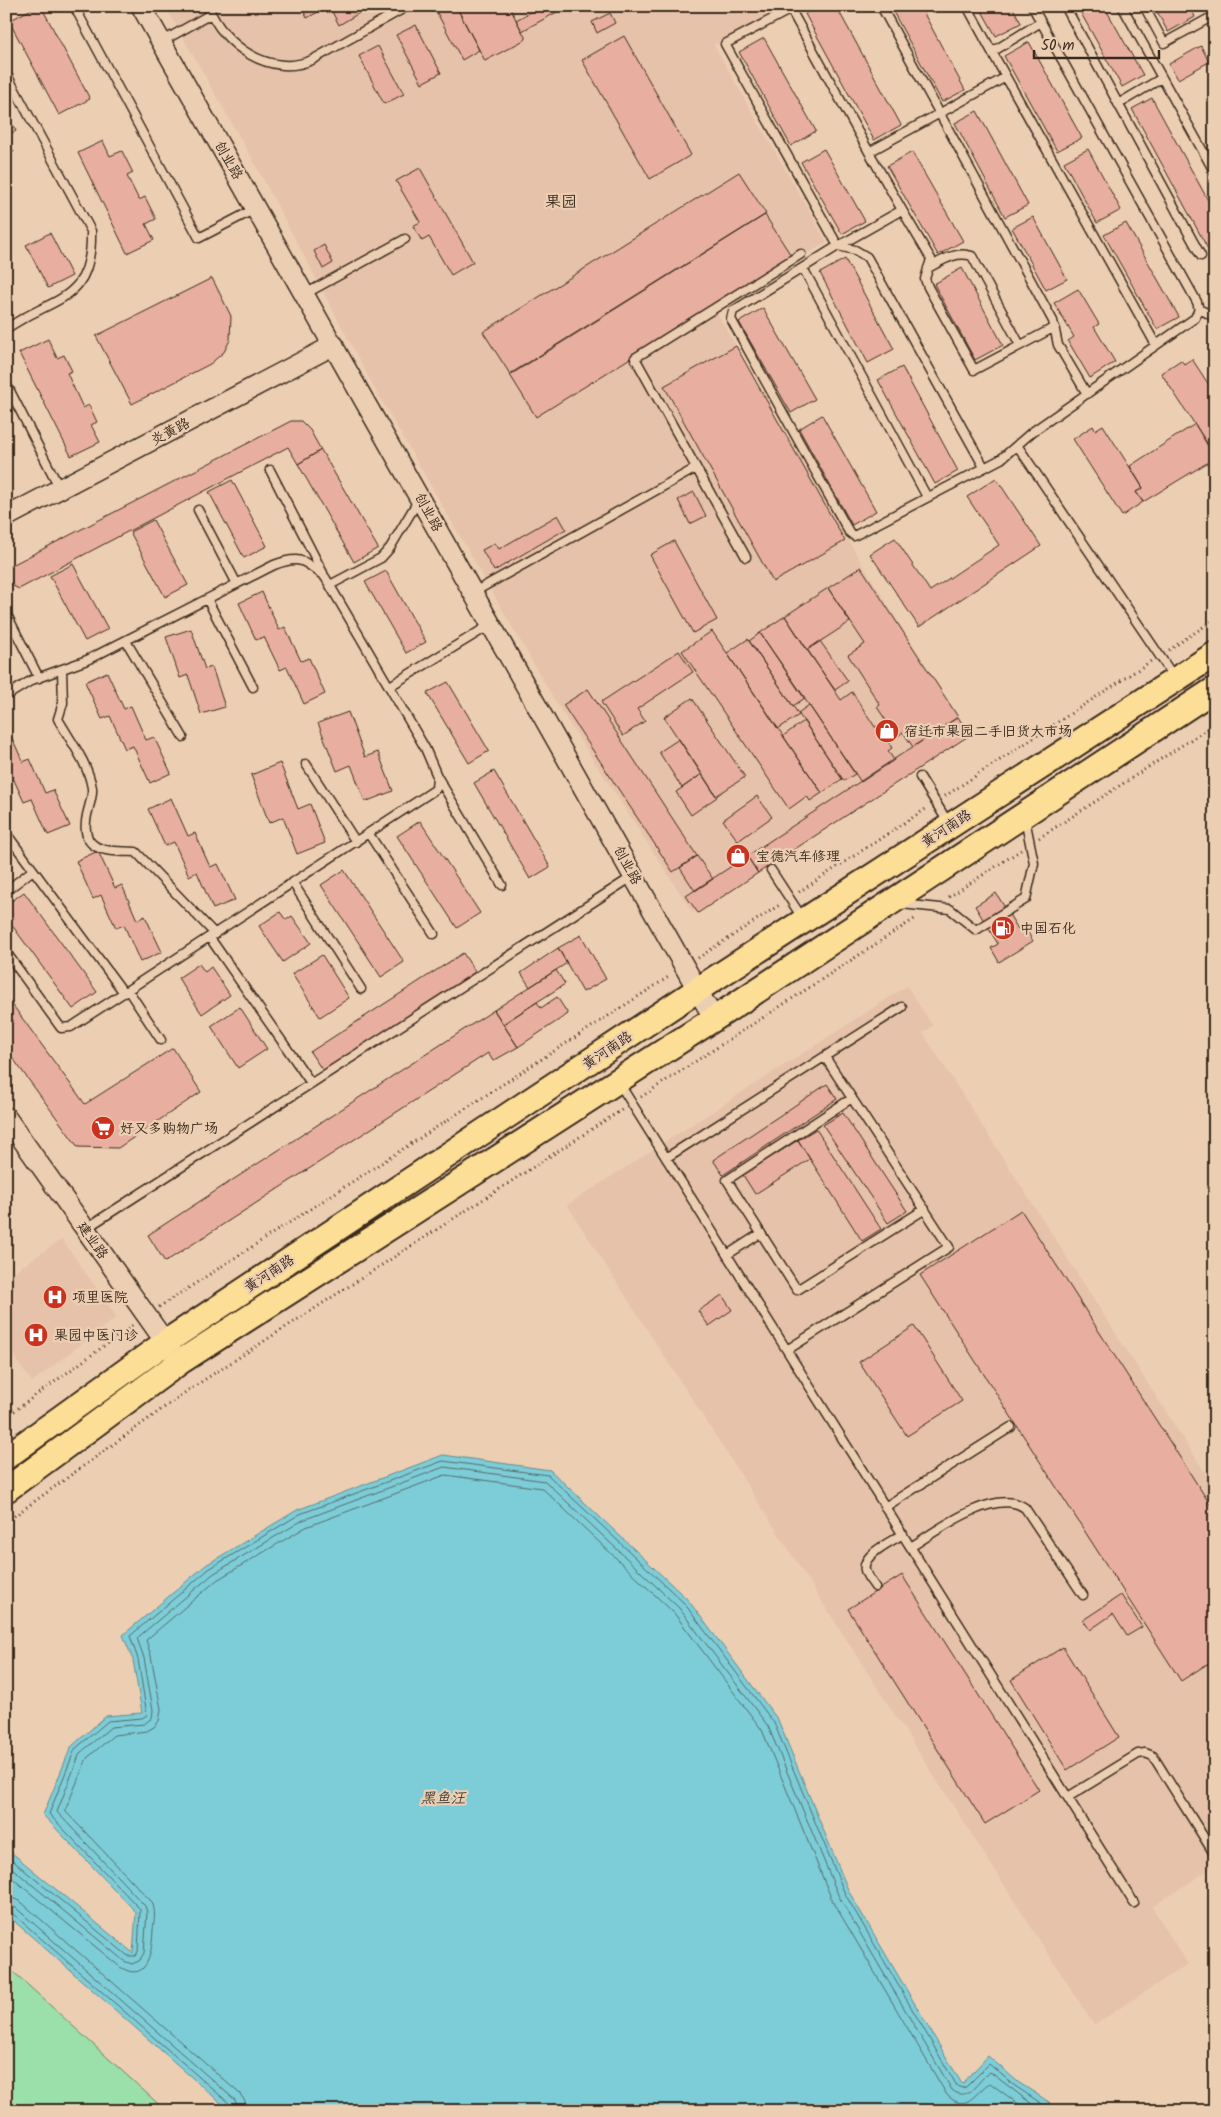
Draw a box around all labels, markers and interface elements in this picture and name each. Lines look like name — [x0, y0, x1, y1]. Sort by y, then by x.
scale bar — [1034, 28, 1158, 60]
text: 50 m — [1041, 34, 1075, 58]
street label: 创业路 — [208, 137, 248, 184]
district label: 果园 — [545, 190, 577, 215]
street label: 炎黄路 — [147, 412, 194, 451]
street label: 创业路 — [408, 489, 448, 536]
shop icon: 宿迁市果园二手旧货大市场 — [874, 718, 900, 744]
place label: 宿迁市果园二手旧货大市场 — [904, 721, 1072, 743]
street label: 黄河南路 — [917, 804, 976, 853]
street label: 创业路 — [607, 842, 647, 889]
shop icon: 宝德汽车修理 — [725, 843, 751, 869]
place label: 宝德汽车修理 — [756, 846, 840, 868]
fuel station icon: 中国石化 — [990, 915, 1016, 941]
place label: 中国石化 — [1020, 918, 1076, 940]
street label: 黄河南路 — [578, 1026, 637, 1076]
supermarket icon: 好又多购物广场 — [90, 1115, 116, 1141]
place label: 好又多购物广场 — [120, 1118, 218, 1140]
street label: 建业路 — [71, 1217, 113, 1264]
street label: 黄河南路 — [240, 1249, 299, 1298]
hospital icon: 项里医院 — [42, 1284, 68, 1310]
place label: 项里医院 — [72, 1287, 128, 1309]
hospital icon: 果园中医门诊 — [23, 1322, 49, 1348]
place label: 果园中医门诊 — [54, 1325, 138, 1347]
water label: 黑鱼汪 — [420, 1787, 467, 1811]

